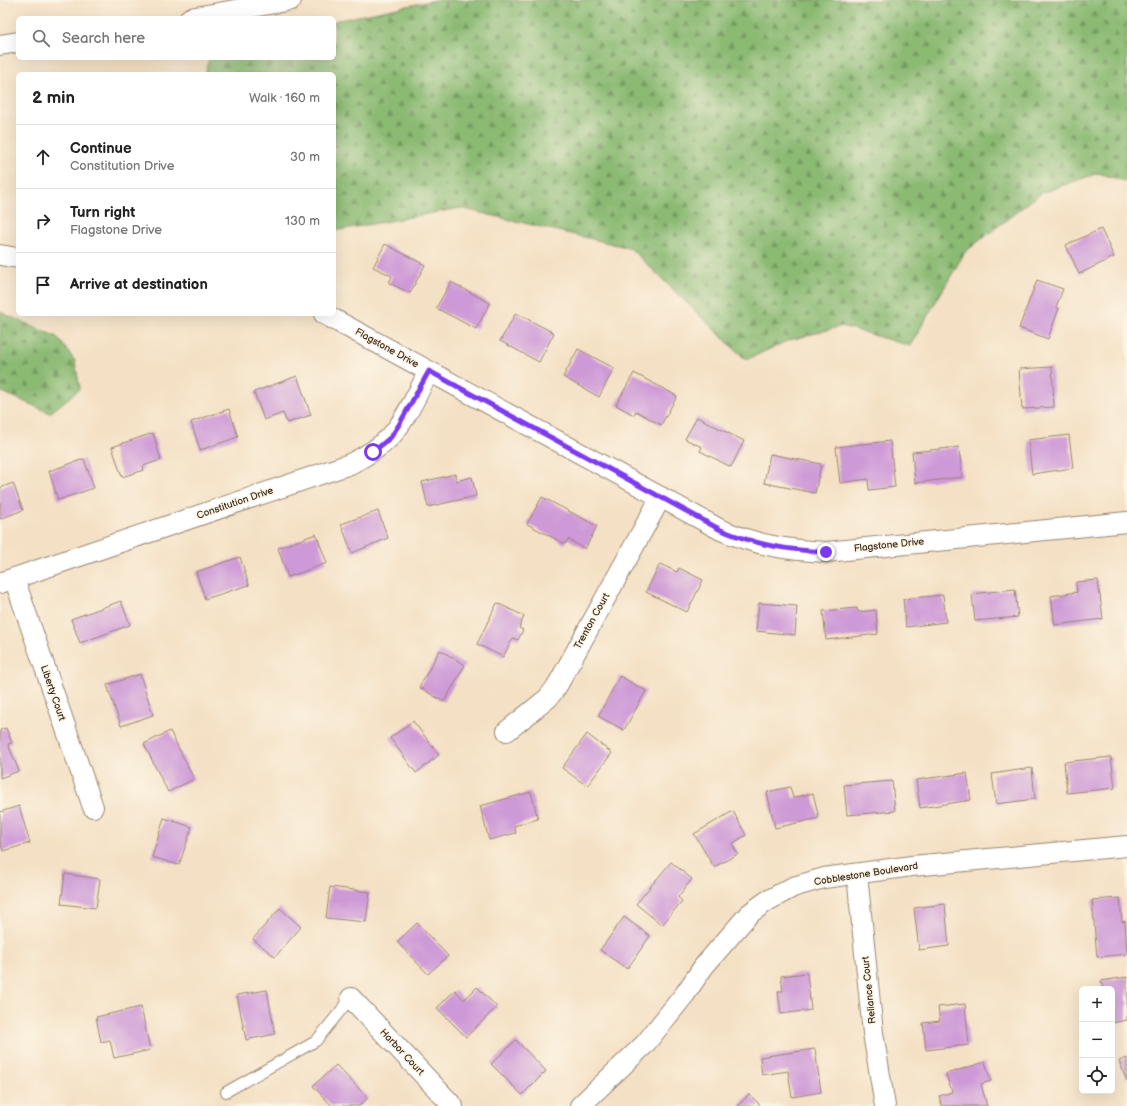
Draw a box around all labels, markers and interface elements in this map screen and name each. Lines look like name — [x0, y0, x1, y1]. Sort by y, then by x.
search box — [16, 16, 336, 60]
icon: search — [30, 27, 52, 49]
text: Search here — [62, 29, 145, 48]
text: 2 min — [32, 88, 75, 108]
text: Walk · 160 m — [249, 90, 320, 106]
text: Continue — [70, 139, 132, 158]
icon: ahead — [32, 146, 54, 168]
text: 30 m — [290, 149, 320, 165]
text: Constitution Drive — [70, 158, 174, 174]
text: Turn right — [70, 203, 135, 222]
icon: right — [32, 210, 54, 232]
text: 130 m — [285, 213, 320, 229]
text: Flagstone Drive — [70, 222, 162, 238]
icon: arrive — [32, 274, 54, 296]
text: Arrive at destination — [70, 275, 208, 294]
street label: Flagstone Drive — [353, 326, 421, 370]
route start — [364, 443, 382, 461]
street label: Constitution Drive — [195, 484, 275, 522]
street label: Flagstone Drive — [853, 535, 925, 555]
route end — [817, 543, 835, 561]
street label: Trenton Court — [572, 591, 612, 651]
street label: Liberty Court — [38, 664, 68, 722]
street label: Cobblestone Boulevard — [813, 860, 919, 888]
street label: Reliance Court — [859, 956, 879, 1024]
map controls — [1079, 986, 1115, 1094]
button: + — [1079, 986, 1115, 1022]
button: − — [1079, 1022, 1115, 1058]
street label: Harbor Court — [377, 1026, 427, 1078]
button: locate — [1079, 1058, 1115, 1094]

